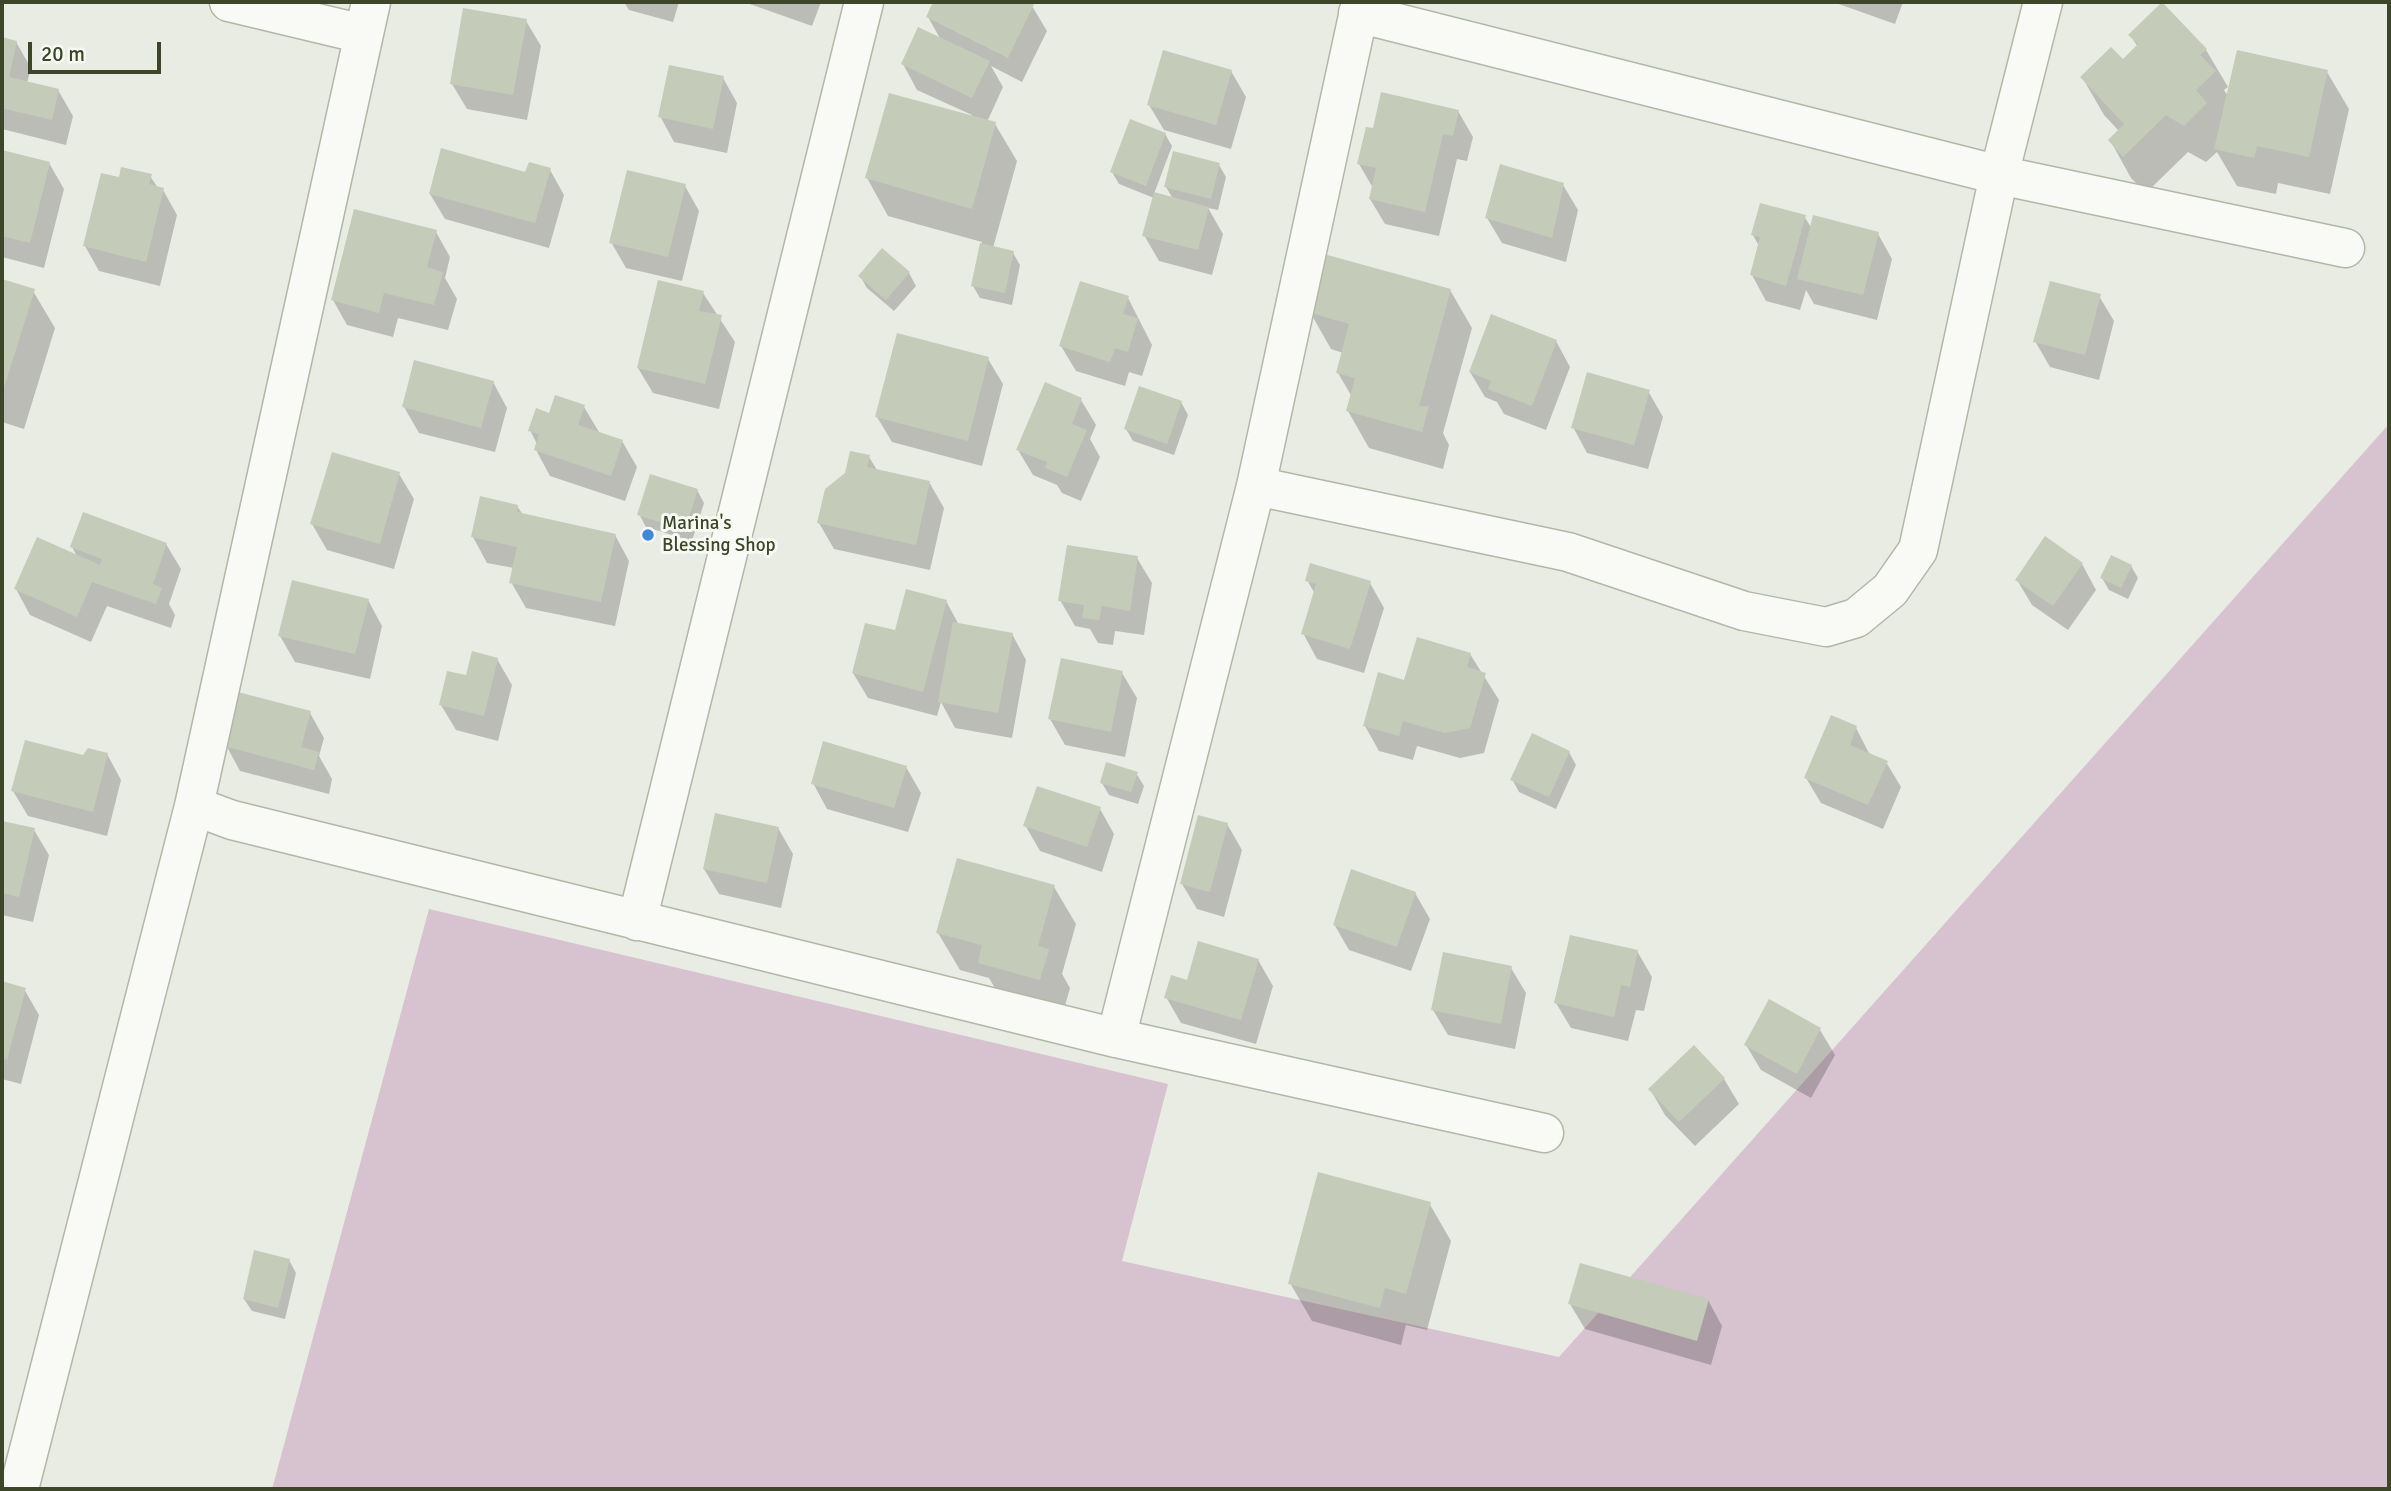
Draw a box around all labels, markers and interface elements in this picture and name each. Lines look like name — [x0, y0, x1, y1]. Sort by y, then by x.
scale bar — [32, 28, 164, 72]
text: 20 m — [41, 41, 85, 67]
place label: Marina's Blessing Shop — [662, 513, 776, 557]
marker: Marina's Blessing Shop — [640, 527, 656, 543]

